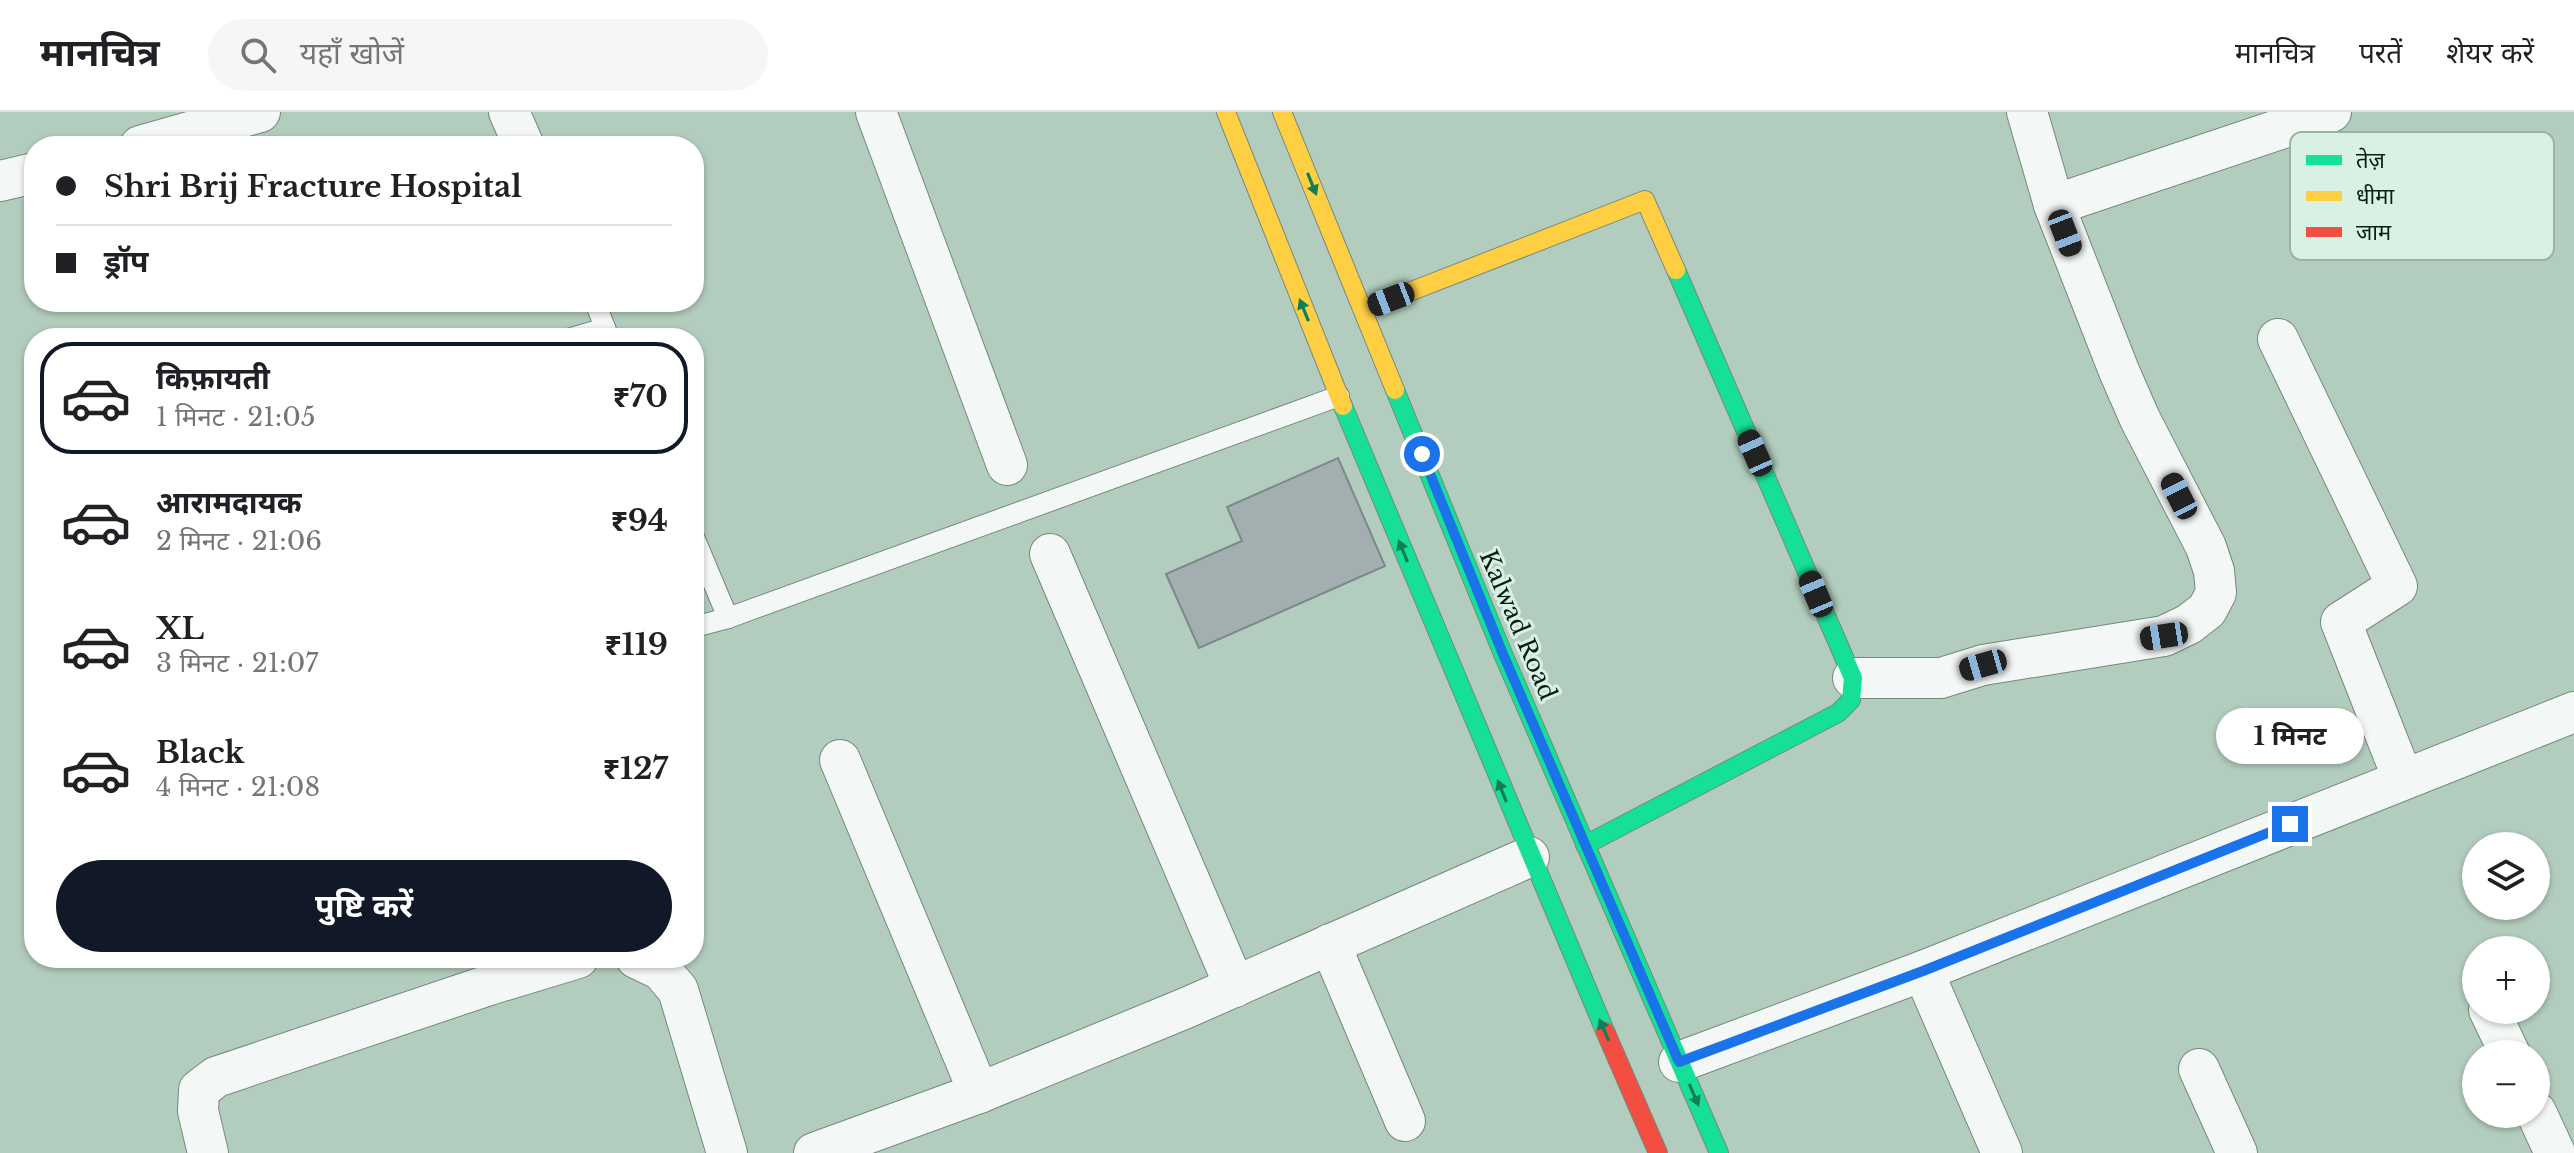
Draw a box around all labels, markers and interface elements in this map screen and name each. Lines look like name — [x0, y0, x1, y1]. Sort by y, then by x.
search box — [208, 19, 768, 91]
text: मानचित्र — [40, 29, 160, 76]
icon: search — [236, 33, 280, 77]
text: यहाँ खोजें — [300, 35, 404, 72]
text: मानचित्र — [2235, 36, 2315, 71]
text: परतें — [2359, 36, 2402, 71]
text: शेयर करें — [2446, 36, 2534, 71]
legend — [2290, 132, 2554, 260]
text: तेज़ — [2356, 147, 2386, 174]
text: Shri Brij Fracture Hospital — [104, 168, 522, 205]
one-way arrow — [1305, 172, 1318, 196]
text: धीमा — [2356, 183, 2394, 210]
car — [2045, 206, 2085, 260]
text: जाम — [2356, 219, 2392, 246]
text: ड्रॉप — [104, 243, 148, 280]
car — [1364, 279, 1418, 319]
one-way arrow — [1297, 298, 1310, 322]
text: किफ़ायती — [156, 360, 270, 397]
icon: car — [60, 362, 132, 434]
text: ₹70 — [613, 378, 668, 415]
text: 1 मिनट · 21:05 — [156, 401, 316, 433]
car — [1734, 426, 1776, 480]
route start — [1404, 436, 1440, 472]
car — [2157, 469, 2201, 523]
text: आरामदायक — [156, 484, 302, 521]
icon: car — [60, 486, 132, 558]
text: ₹94 — [611, 502, 668, 539]
text: 2 मिनट · 21:06 — [156, 525, 322, 557]
one-way arrow — [1396, 539, 1409, 563]
street label: Kalwad Road — [1474, 545, 1563, 704]
car — [1796, 567, 1836, 621]
icon: car — [60, 610, 132, 682]
text: XL — [156, 610, 204, 647]
car — [2138, 620, 2190, 652]
text: ₹119 — [604, 626, 668, 663]
text: 3 मिनट · 21:07 — [156, 647, 318, 679]
car — [1957, 647, 2009, 683]
callout: 1 मिनट — [2216, 708, 2364, 764]
text: 1 मिनट — [2254, 720, 2326, 752]
icon: car — [60, 734, 132, 806]
text: Black — [156, 734, 244, 771]
text: ₹127 — [603, 750, 668, 787]
text: 4 मिनट · 21:08 — [156, 771, 320, 803]
one-way arrow — [1495, 779, 1508, 803]
route end — [2272, 806, 2308, 842]
map controls — [2462, 832, 2550, 1128]
button: layers — [2462, 832, 2550, 920]
button: पुष्टि करें — [56, 860, 672, 952]
button: + — [2462, 936, 2550, 1024]
one-way arrow — [1598, 1018, 1611, 1042]
button: − — [2462, 1040, 2550, 1128]
one-way arrow — [1687, 1083, 1700, 1107]

